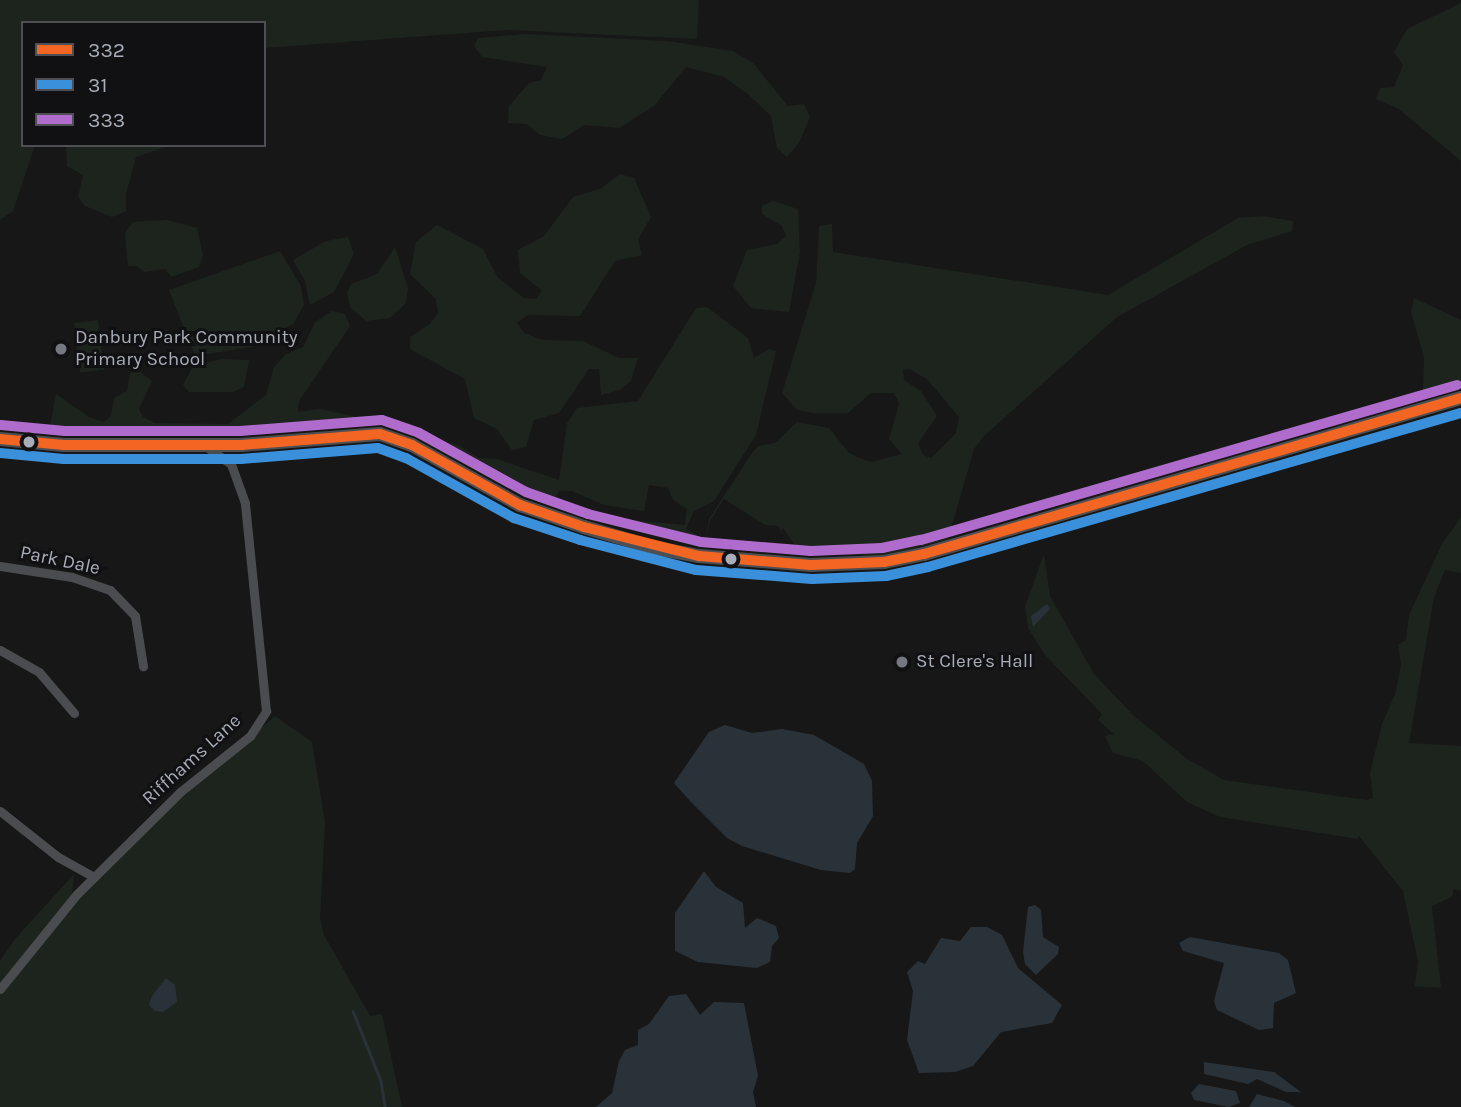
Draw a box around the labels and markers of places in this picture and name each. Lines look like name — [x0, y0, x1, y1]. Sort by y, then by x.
place label: Danbury Park Community Primary School — [75, 327, 298, 371]
marker: Danbury Park Community Primary School — [53, 341, 69, 357]
unlabelled marker — [22, 435, 36, 449]
unlabelled marker — [724, 552, 738, 566]
place label: St Clere's Hall — [916, 651, 1033, 673]
marker: St Clere's Hall — [894, 654, 910, 670]

